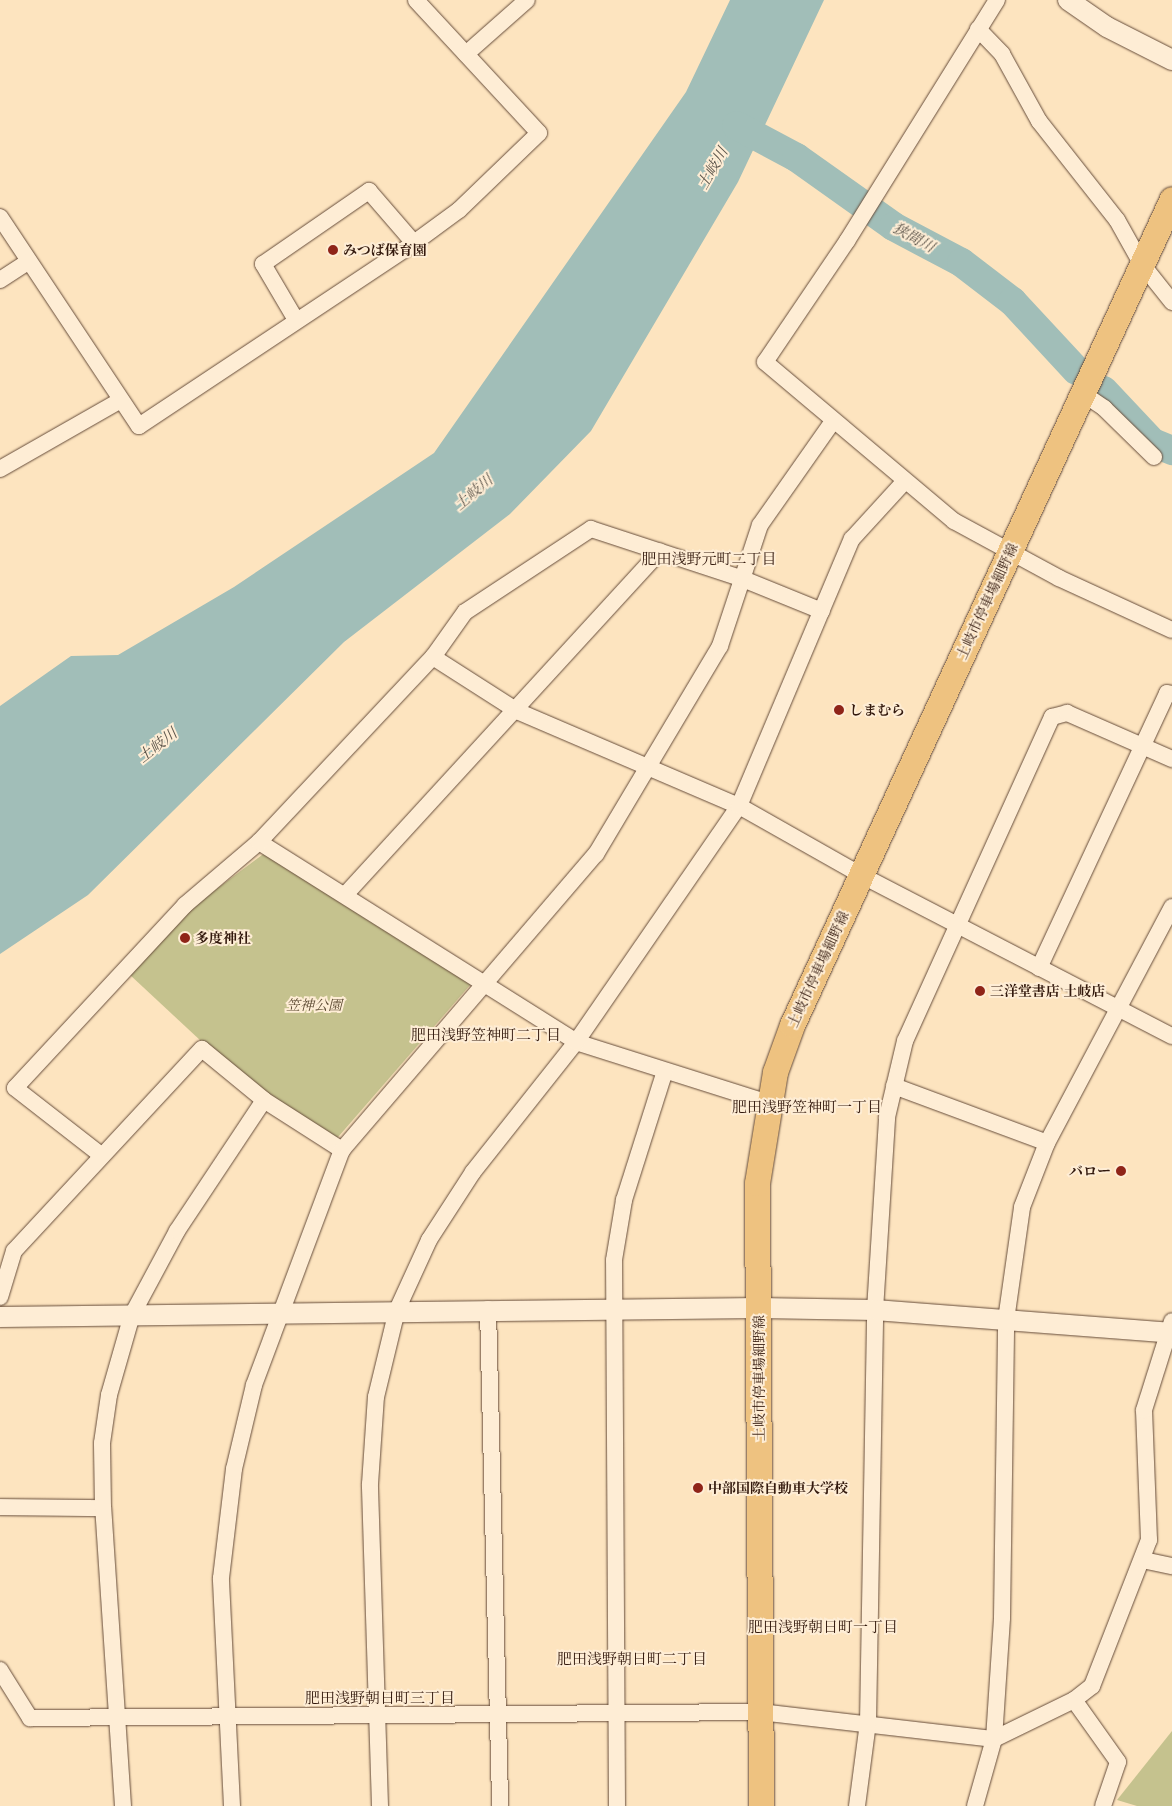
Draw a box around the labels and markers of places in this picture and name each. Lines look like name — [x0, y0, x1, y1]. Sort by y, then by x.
place label: みつば保育園 — [343, 242, 427, 258]
marker: みつば保育園 — [327, 244, 339, 256]
place label: しまむら — [849, 702, 905, 718]
marker: しまむら — [833, 704, 845, 716]
place label: 多度神社 — [195, 930, 251, 946]
marker: 多度神社 — [179, 932, 191, 944]
place label: 三洋堂書店 土岐店 — [990, 983, 1106, 999]
marker: 三洋堂書店 土岐店 — [974, 985, 986, 997]
place label: バロー — [1069, 1163, 1111, 1179]
marker: バロー — [1115, 1165, 1127, 1177]
place label: 中部国際自動車大学校 — [708, 1480, 848, 1496]
marker: 中部国際自動車大学校 — [692, 1482, 704, 1494]

